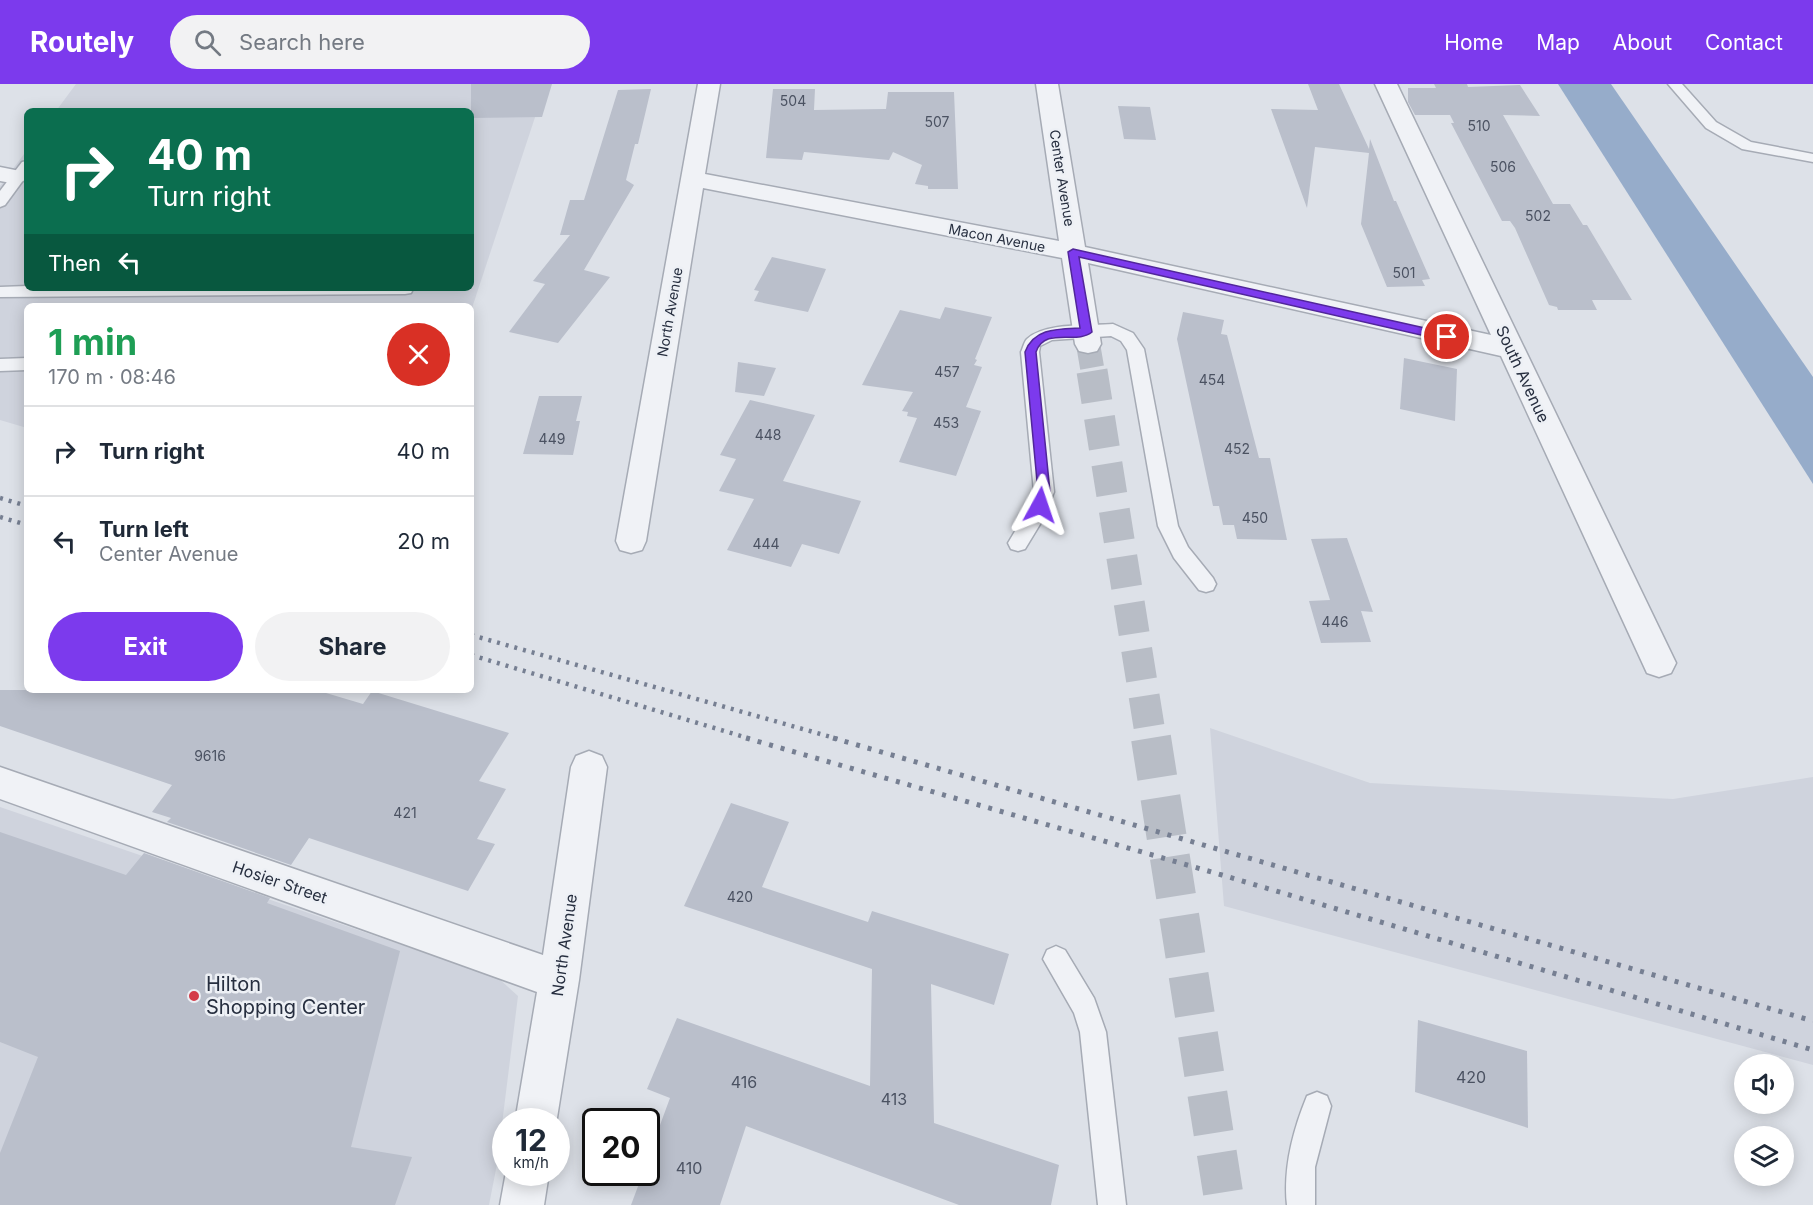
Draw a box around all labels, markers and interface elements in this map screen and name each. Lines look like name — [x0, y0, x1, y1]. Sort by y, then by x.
search box — [170, 15, 590, 69]
text: Routely — [30, 25, 134, 59]
icon: search — [191, 26, 224, 59]
text: Search here — [239, 29, 365, 55]
text: Home — [1444, 30, 1503, 55]
text: Map — [1536, 30, 1580, 55]
text: About — [1613, 30, 1672, 55]
text: Contact — [1705, 30, 1783, 55]
house number: 504 — [780, 92, 806, 109]
house number: 507 — [925, 113, 950, 130]
house number: 510 — [1467, 117, 1491, 134]
street label: Center Avenue — [1046, 128, 1079, 227]
text: 40 m — [147, 129, 252, 180]
icon: right — [48, 132, 126, 210]
house number: 506 — [1490, 158, 1516, 175]
text: Turn right — [147, 180, 271, 213]
house number: 502 — [1525, 207, 1551, 224]
street label: Macon Avenue — [947, 220, 1047, 255]
icon: left — [113, 246, 146, 279]
text: Then — [48, 250, 101, 276]
house number: 501 — [1392, 264, 1416, 281]
street label: North Avenue — [653, 266, 686, 358]
pin — [1421, 311, 1472, 362]
text: 1 min — [48, 320, 137, 364]
icon: arrive — [1430, 320, 1463, 353]
street label: South Avenue — [1492, 322, 1554, 426]
button: close — [387, 323, 450, 386]
house number: 457 — [934, 363, 960, 380]
text: 170 m · 08:46 — [48, 365, 176, 389]
house number: 454 — [1199, 371, 1225, 388]
house number: 453 — [933, 414, 959, 431]
house number: 448 — [755, 426, 781, 443]
house number: 449 — [539, 430, 565, 447]
icon: right — [48, 435, 81, 468]
text: Turn right — [99, 438, 205, 464]
text: 40 m — [396, 438, 450, 464]
house number: 452 — [1224, 440, 1250, 457]
position arrow — [1008, 473, 1072, 537]
house number: 450 — [1242, 509, 1268, 526]
text: Turn left — [99, 516, 189, 542]
icon: left — [48, 525, 81, 558]
text: 20 m — [397, 528, 450, 554]
house number: 444 — [752, 535, 780, 552]
text: Center Avenue — [99, 542, 239, 566]
button: Exit — [48, 612, 243, 681]
button: Share — [255, 612, 450, 681]
house number: 446 — [1322, 613, 1348, 630]
house number: 9616 — [194, 747, 226, 764]
house number: 421 — [393, 804, 417, 821]
street label: Hosier Street — [230, 856, 330, 908]
house number: 420 — [727, 888, 753, 905]
street label: North Avenue — [547, 892, 581, 998]
place label: Hilton Shopping Center — [206, 972, 366, 1019]
marker: Hilton Shopping Center — [187, 989, 201, 1003]
map controls — [1734, 1054, 1794, 1186]
button: sound — [1734, 1054, 1794, 1114]
house number: 420 — [1456, 1067, 1486, 1087]
house number: 416 — [731, 1072, 757, 1092]
house number: 413 — [881, 1089, 907, 1109]
speed limit sign: 20 — [582, 1108, 660, 1186]
text: 12 — [515, 1122, 547, 1158]
button: layers — [1734, 1126, 1794, 1186]
text: km/h — [513, 1153, 549, 1172]
house number: 410 — [676, 1158, 702, 1178]

